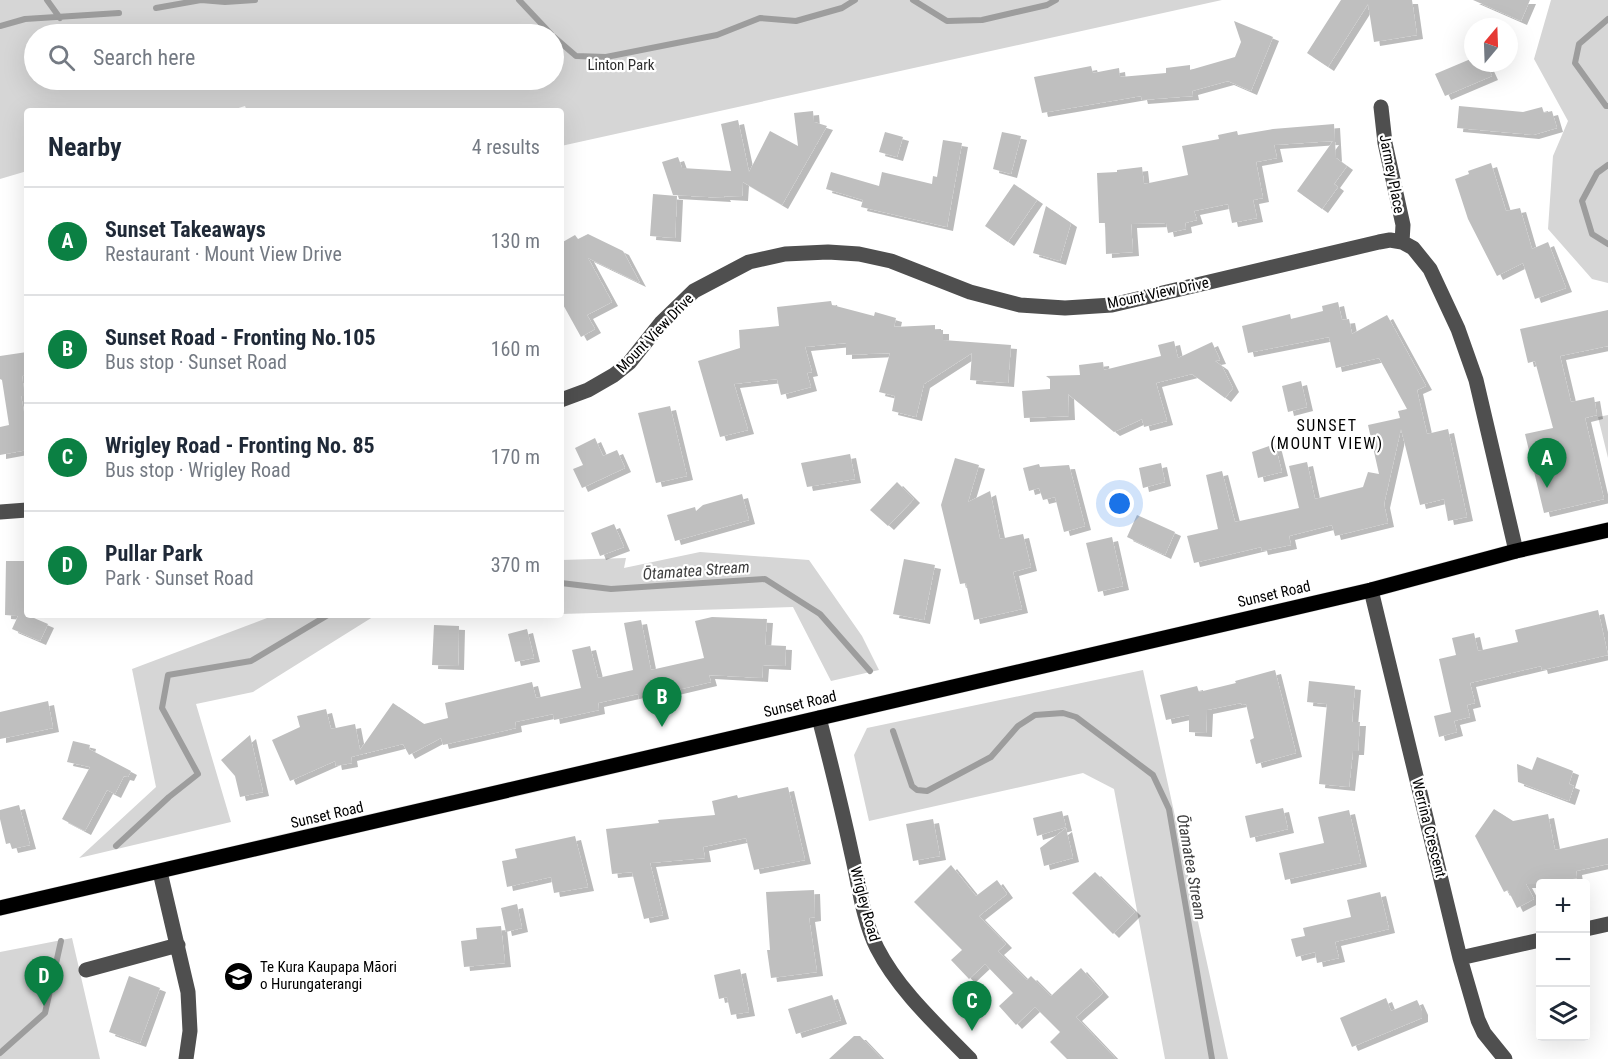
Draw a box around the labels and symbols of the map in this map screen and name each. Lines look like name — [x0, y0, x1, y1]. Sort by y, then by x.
north arrow — [1464, 18, 1518, 72]
park label: Linton Park — [587, 56, 655, 74]
street label: Jarmey Place — [1376, 133, 1408, 215]
street label: Mount View Drive — [1106, 273, 1210, 313]
street label: Mount View Drive — [613, 290, 697, 376]
district label: SUNSET (MOUNT VIEW) — [1270, 416, 1384, 453]
pin: A — [1528, 438, 1566, 488]
your location — [1105, 489, 1134, 518]
water label: Ōtamatea Stream — [642, 557, 750, 584]
street label: Sunset Road — [1236, 577, 1312, 611]
pin: B — [642, 678, 682, 727]
street label: Sunset Road — [762, 687, 838, 721]
street label: Werrina Crescent — [1408, 777, 1450, 879]
street label: Sunset Road — [289, 798, 365, 832]
water label: Ōtamatea Stream — [1173, 813, 1210, 921]
street label: Wrigley Road — [846, 865, 884, 943]
pin: D — [24, 956, 63, 1006]
place label: Te Kura Kaupapa Māori o Hurungaterangi — [260, 958, 397, 993]
school or university icon: Te Kura Kaupapa Māori o Hurungaterangi — [223, 960, 255, 992]
pin: C — [952, 982, 992, 1031]

